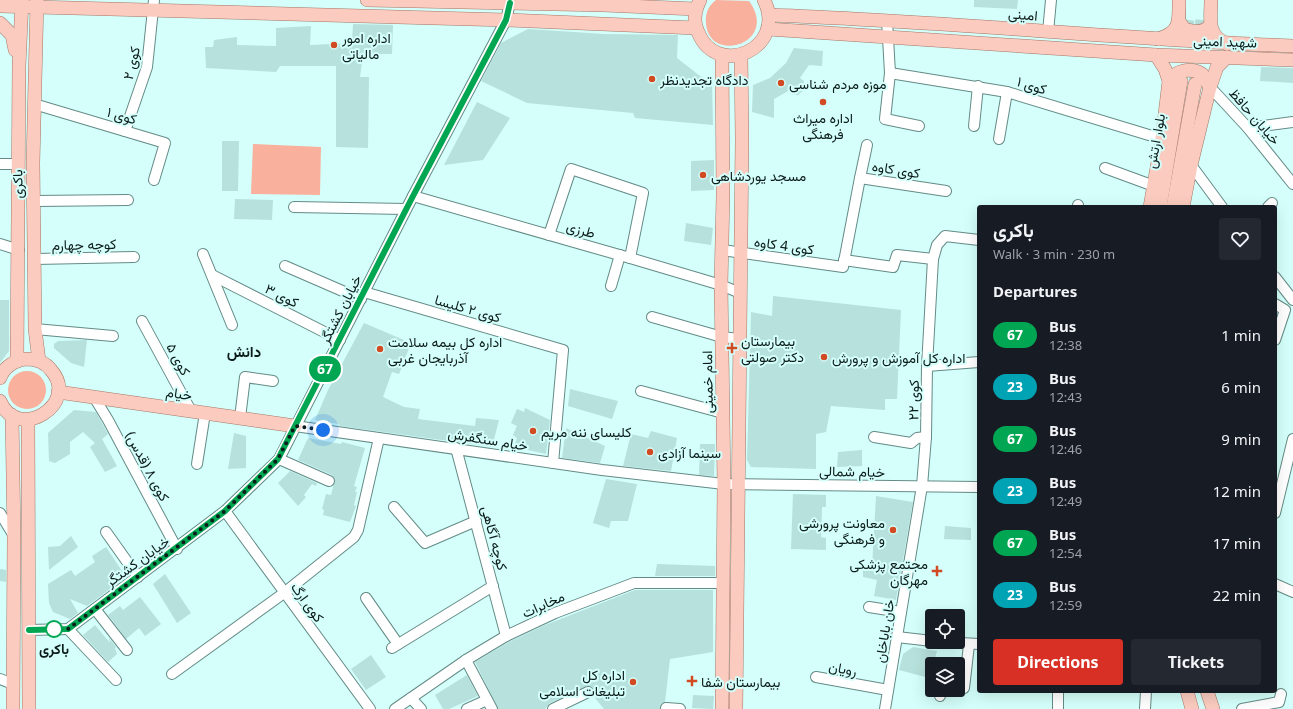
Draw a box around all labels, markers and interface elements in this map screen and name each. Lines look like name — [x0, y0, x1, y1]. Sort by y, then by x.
street label: امینی — [1007, 3, 1039, 25]
place label: اداره امور مالیاتی — [341, 28, 391, 63]
street label: شهید امینی — [1193, 30, 1257, 52]
marker: اداره امور مالیاتی — [329, 40, 339, 50]
street label: کوی ۲ — [118, 45, 144, 81]
place label: دادگاه تجدیدنظر — [659, 70, 749, 89]
street label: کوی ۱ — [1015, 72, 1049, 98]
marker: دادگاه تجدیدنظر — [647, 74, 657, 84]
place label: موزه مردم شناسی — [789, 74, 887, 93]
marker: موزه مردم شناسی — [776, 78, 786, 88]
street label: خیابان حافظ — [1225, 84, 1285, 148]
marker: اداره میراث فرهنگی — [818, 97, 828, 107]
street label: کوی ۱ — [105, 102, 139, 128]
place label: اداره میراث فرهنگی — [793, 108, 853, 143]
street label: بلوار ارتش — [1141, 112, 1169, 170]
street label: کوی کاوه — [871, 156, 921, 182]
place label: مسجد یوردشاهی — [711, 166, 806, 185]
street label: باکری — [7, 169, 27, 199]
marker: مسجد یوردشاهی — [698, 170, 708, 180]
street label: طرزی — [564, 216, 598, 242]
text: باکری — [993, 217, 1034, 243]
button: heart — [1219, 218, 1261, 260]
street label: کوی 4 کاوه — [753, 231, 815, 259]
street label: کوچه چهارم — [51, 234, 117, 255]
text: Walk · 3 min · 230 m — [993, 245, 1115, 263]
street label: خیابان کشتگر — [314, 271, 365, 348]
street label: کوی ۳ — [262, 279, 302, 311]
text: Departures — [993, 281, 1077, 301]
street label: کوی ۲ کلیسا — [433, 289, 503, 327]
text: Bus — [1049, 316, 1076, 336]
text: 67 — [1007, 325, 1023, 344]
text: 1 min — [1221, 325, 1261, 345]
place label: بیمارستان دکتر صولتی — [741, 331, 804, 366]
place label: اداره کل بیمه سلامت آذربایجان غربی — [388, 332, 502, 367]
text: 12:38 — [1049, 336, 1082, 354]
street label: کوی ۵ — [163, 339, 195, 379]
district label: دانش — [227, 341, 261, 361]
marker: بیمارستان دکتر صولتی — [726, 342, 738, 354]
marker: اداره کل بیمه سلامت آذربایجان غربی — [375, 344, 385, 354]
place label: اداره کل آموزش و پرورش — [832, 348, 965, 368]
street label: امام خمینی — [697, 351, 717, 413]
marker: اداره کل آموزش و پرورش — [819, 352, 829, 362]
line badge: 67 — [307, 356, 343, 382]
text: 67 — [317, 359, 333, 378]
text: Bus — [1049, 368, 1076, 388]
text: 23 — [1007, 377, 1023, 396]
text: 6 min — [1221, 377, 1261, 397]
street label: کوی ۲۲ — [903, 380, 923, 420]
street label: خیام — [165, 382, 193, 404]
text: 12:43 — [1049, 388, 1082, 406]
your location — [313, 420, 333, 440]
text: Bus — [1049, 420, 1076, 440]
place label: کلیسای ننه مریم — [541, 422, 631, 441]
street label: خیام سنگفرش — [447, 423, 529, 455]
marker: کلیسای ننه مریم — [528, 426, 538, 436]
street label: کوی ۸ (قدس) — [122, 428, 174, 504]
text: 67 — [1007, 429, 1023, 448]
text: 9 min — [1221, 429, 1261, 449]
text: 12:46 — [1049, 440, 1082, 458]
place label: سینما آزادی — [658, 443, 721, 462]
marker: سینما آزادی — [645, 447, 655, 457]
street label: خیام شمالی — [819, 461, 885, 481]
text: Bus — [1049, 472, 1076, 492]
text: 23 — [1007, 481, 1023, 500]
text: 12 min — [1213, 481, 1261, 501]
text: 12:49 — [1049, 492, 1082, 510]
street label: کوچه آگاهی — [476, 504, 513, 573]
place label: معاونت پرورشی و فرهنگی — [799, 513, 885, 548]
text: Bus — [1049, 524, 1076, 544]
marker: معاونت پرورشی و فرهنگی — [888, 525, 898, 535]
street label: خیابان کشتگر — [100, 531, 173, 591]
text: 67 — [1007, 533, 1023, 552]
text: 17 min — [1213, 533, 1261, 553]
text: 12:54 — [1049, 544, 1082, 562]
place label: مجتمع پزشکی مهرگان — [849, 554, 928, 589]
marker: مجتمع پزشکی مهرگان — [931, 565, 943, 577]
text: Bus — [1049, 576, 1076, 596]
street label: کوی ارگ — [287, 578, 329, 626]
text: 23 — [1007, 585, 1023, 604]
text: 22 min — [1213, 585, 1261, 605]
street label: مخابرات — [519, 586, 567, 622]
text: 12:59 — [1049, 596, 1082, 614]
street label: خان باباخان — [870, 598, 898, 664]
map controls — [925, 609, 965, 697]
button: locate — [925, 609, 965, 649]
marker: باکری — [45, 620, 63, 638]
place label: باکری — [39, 639, 69, 658]
button: Directions — [993, 639, 1123, 685]
button: Tickets — [1131, 639, 1261, 685]
street label: رویان — [827, 656, 859, 680]
button: layers — [925, 657, 965, 697]
place label: اداره کل تبلیغات اسلامی — [539, 665, 625, 700]
place label: بیمارستان شفا — [701, 672, 780, 691]
marker: بیمارستان شفا — [686, 675, 698, 687]
marker: اداره کل تبلیغات اسلامی — [628, 677, 638, 687]

